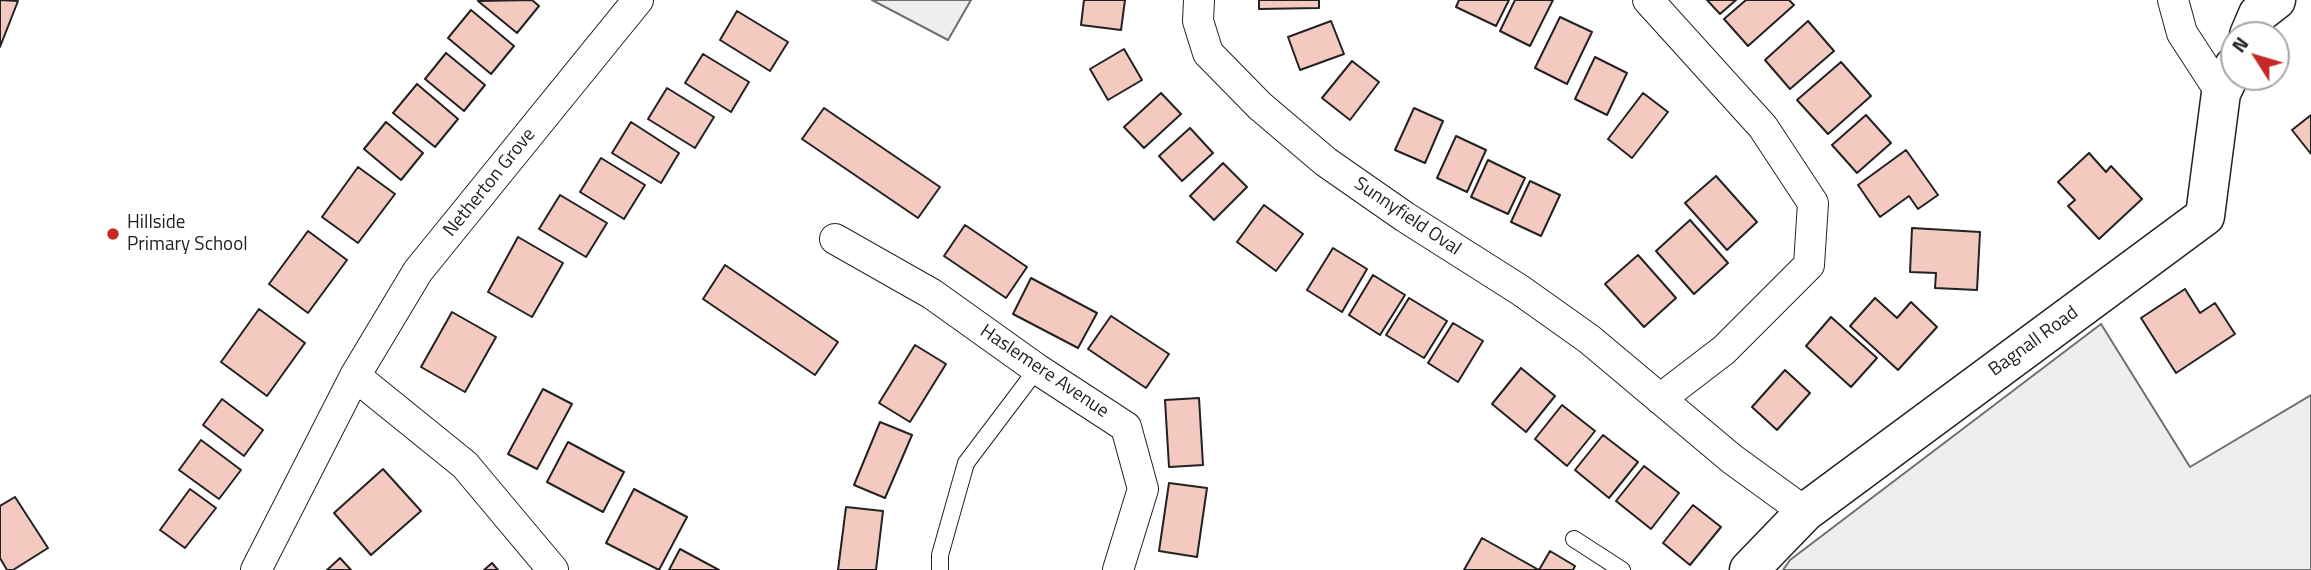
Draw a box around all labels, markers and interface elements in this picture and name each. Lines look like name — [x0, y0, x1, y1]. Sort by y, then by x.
north arrow — [2220, 21, 2290, 91]
text: N — [2224, 30, 2255, 58]
street label: Netherton Grove — [439, 124, 541, 242]
street label: Sunnyfield Oval — [1349, 173, 1465, 261]
place label: Hillside Primary School — [127, 212, 248, 256]
marker: Hillside Primary School — [105, 226, 121, 242]
street label: Bagnall Road — [1985, 302, 2083, 382]
street label: Haslemere Avenue — [975, 321, 1113, 423]

